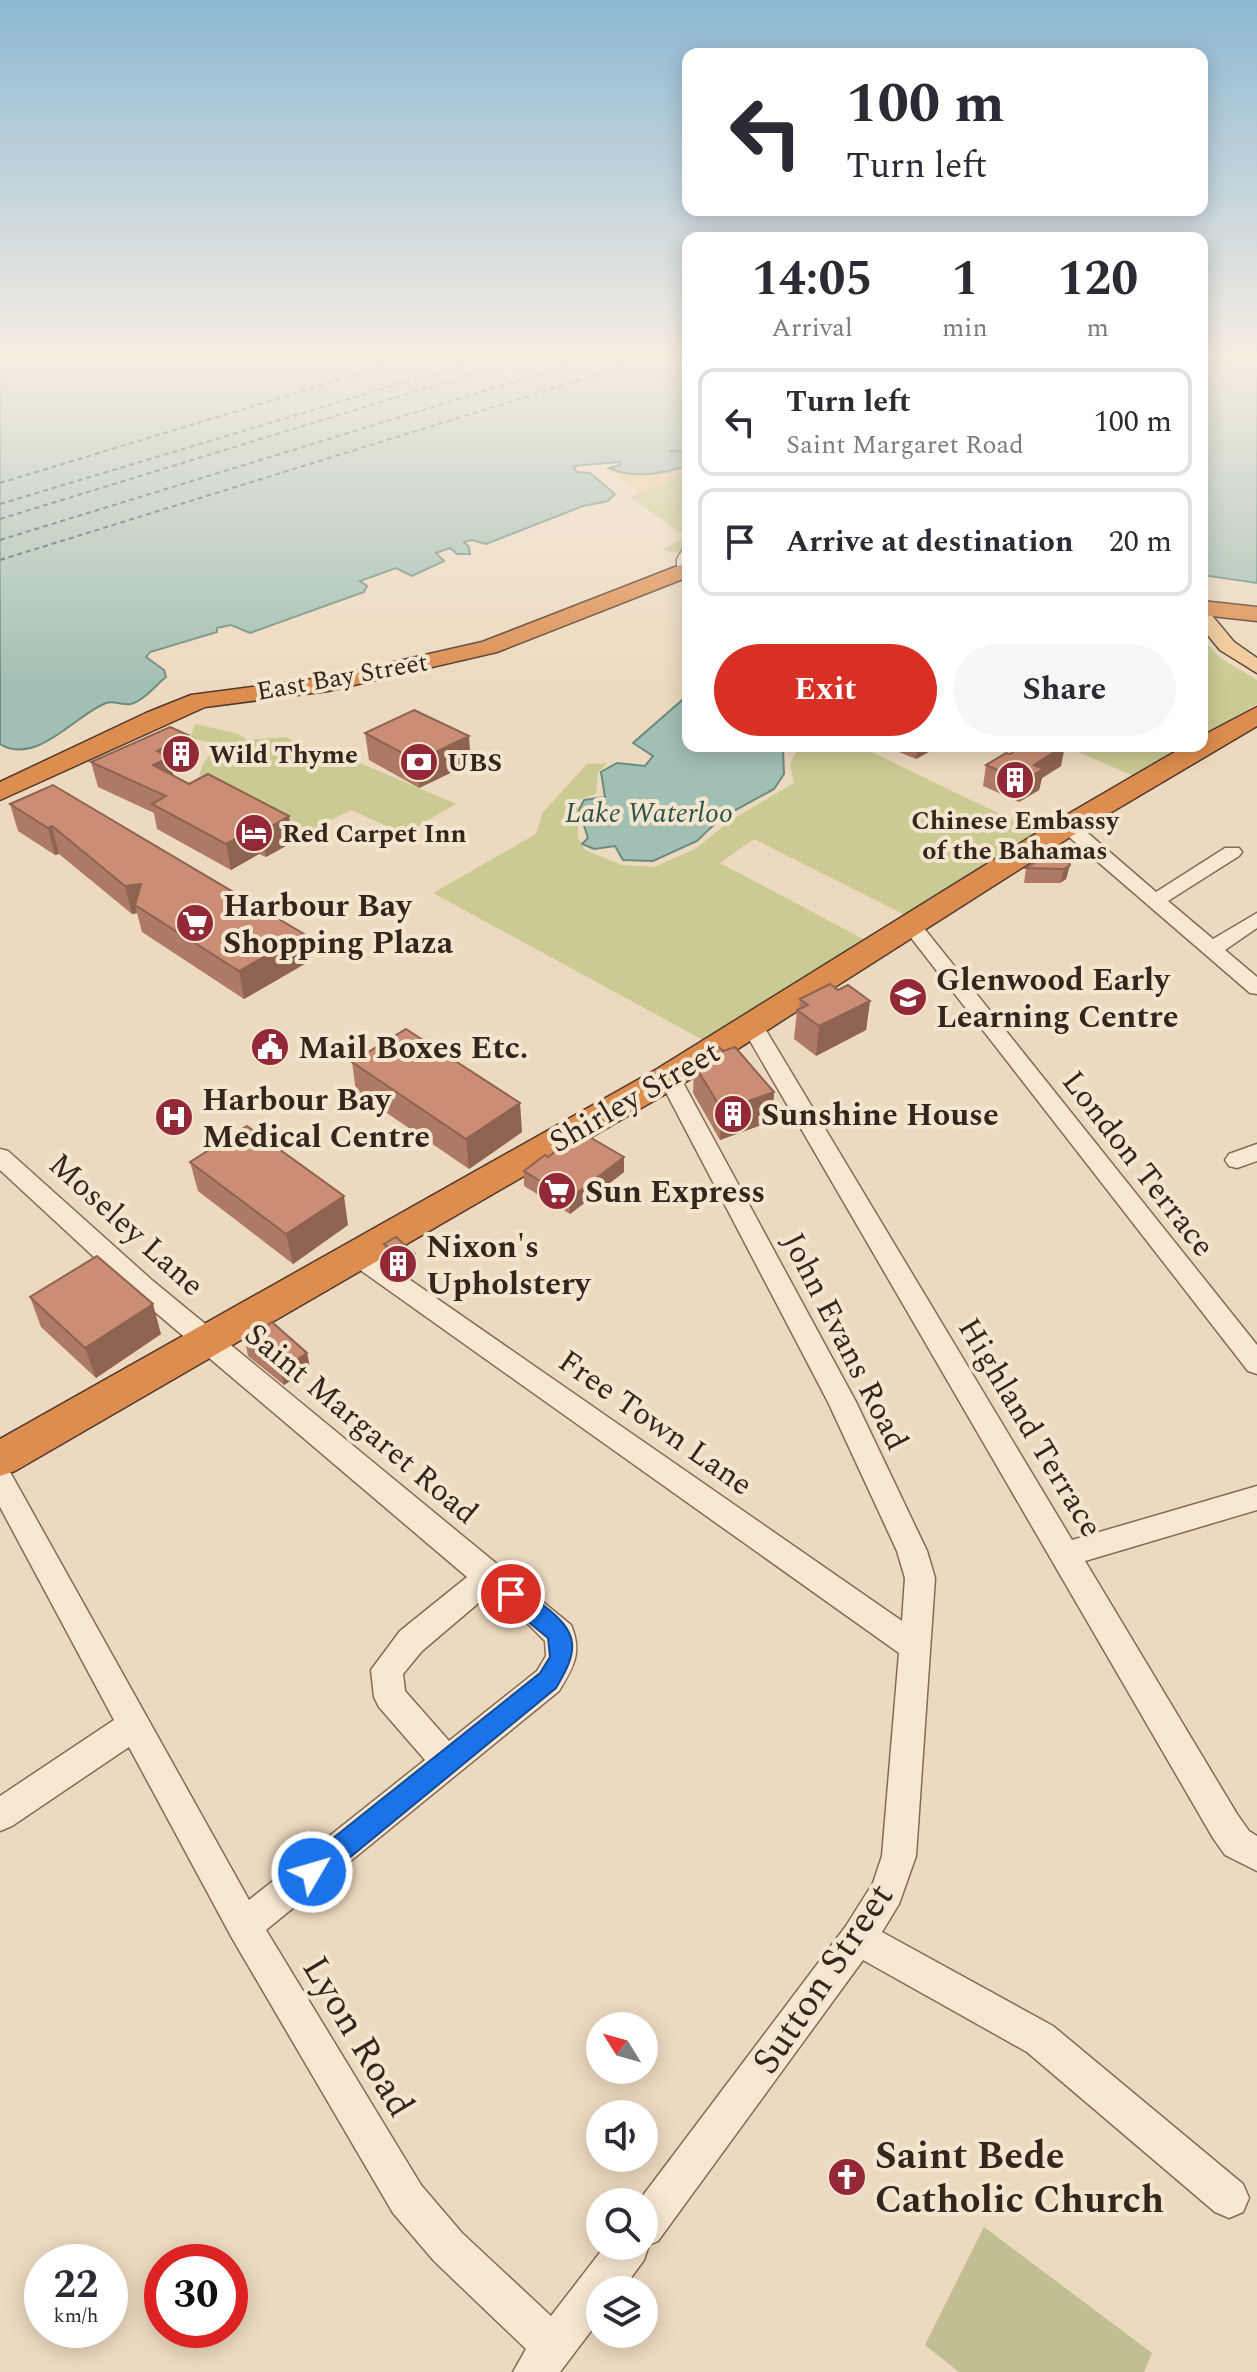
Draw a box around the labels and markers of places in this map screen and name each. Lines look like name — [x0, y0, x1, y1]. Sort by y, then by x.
building icon: Wild Thyme — [160, 733, 202, 775]
place label: Wild Thyme — [209, 735, 358, 775]
bank icon: UBS — [398, 741, 440, 783]
place label: UBS — [447, 743, 502, 783]
building icon: Chinese Embassy of the Bahamas — [994, 759, 1036, 801]
place label: Chinese Embassy of the Bahamas — [911, 801, 1120, 871]
hotel icon: Red Carpet Inn — [233, 812, 275, 854]
place label: Red Carpet Inn — [282, 814, 467, 854]
place label: Harbour Bay Shopping Plaza — [223, 882, 454, 968]
supermarket icon: Harbour Bay Shopping Plaza — [174, 902, 216, 944]
place label: Glenwood Early Learning Centre — [936, 956, 1179, 1042]
school or university icon: Glenwood Early Learning Centre — [887, 976, 929, 1018]
place label: Mail Boxes Etc. — [298, 1024, 528, 1073]
public building icon: Mail Boxes Etc. — [249, 1026, 291, 1068]
place label: Harbour Bay Medical Centre — [202, 1076, 430, 1162]
place label: Sunshine House — [761, 1091, 999, 1140]
building icon: Sunshine House — [712, 1093, 754, 1135]
hospital icon: Harbour Bay Medical Centre — [153, 1096, 195, 1138]
place label: Sun Express — [585, 1168, 765, 1217]
supermarket icon: Sun Express — [536, 1170, 578, 1212]
place label: Nixon's Upholstery — [426, 1223, 592, 1309]
building icon: Nixon's Upholstery — [377, 1243, 419, 1285]
pin — [477, 1560, 545, 1628]
place label: Saint Bede Catholic Church — [875, 2128, 1164, 2230]
church icon: Saint Bede Catholic Church — [826, 2156, 868, 2198]

